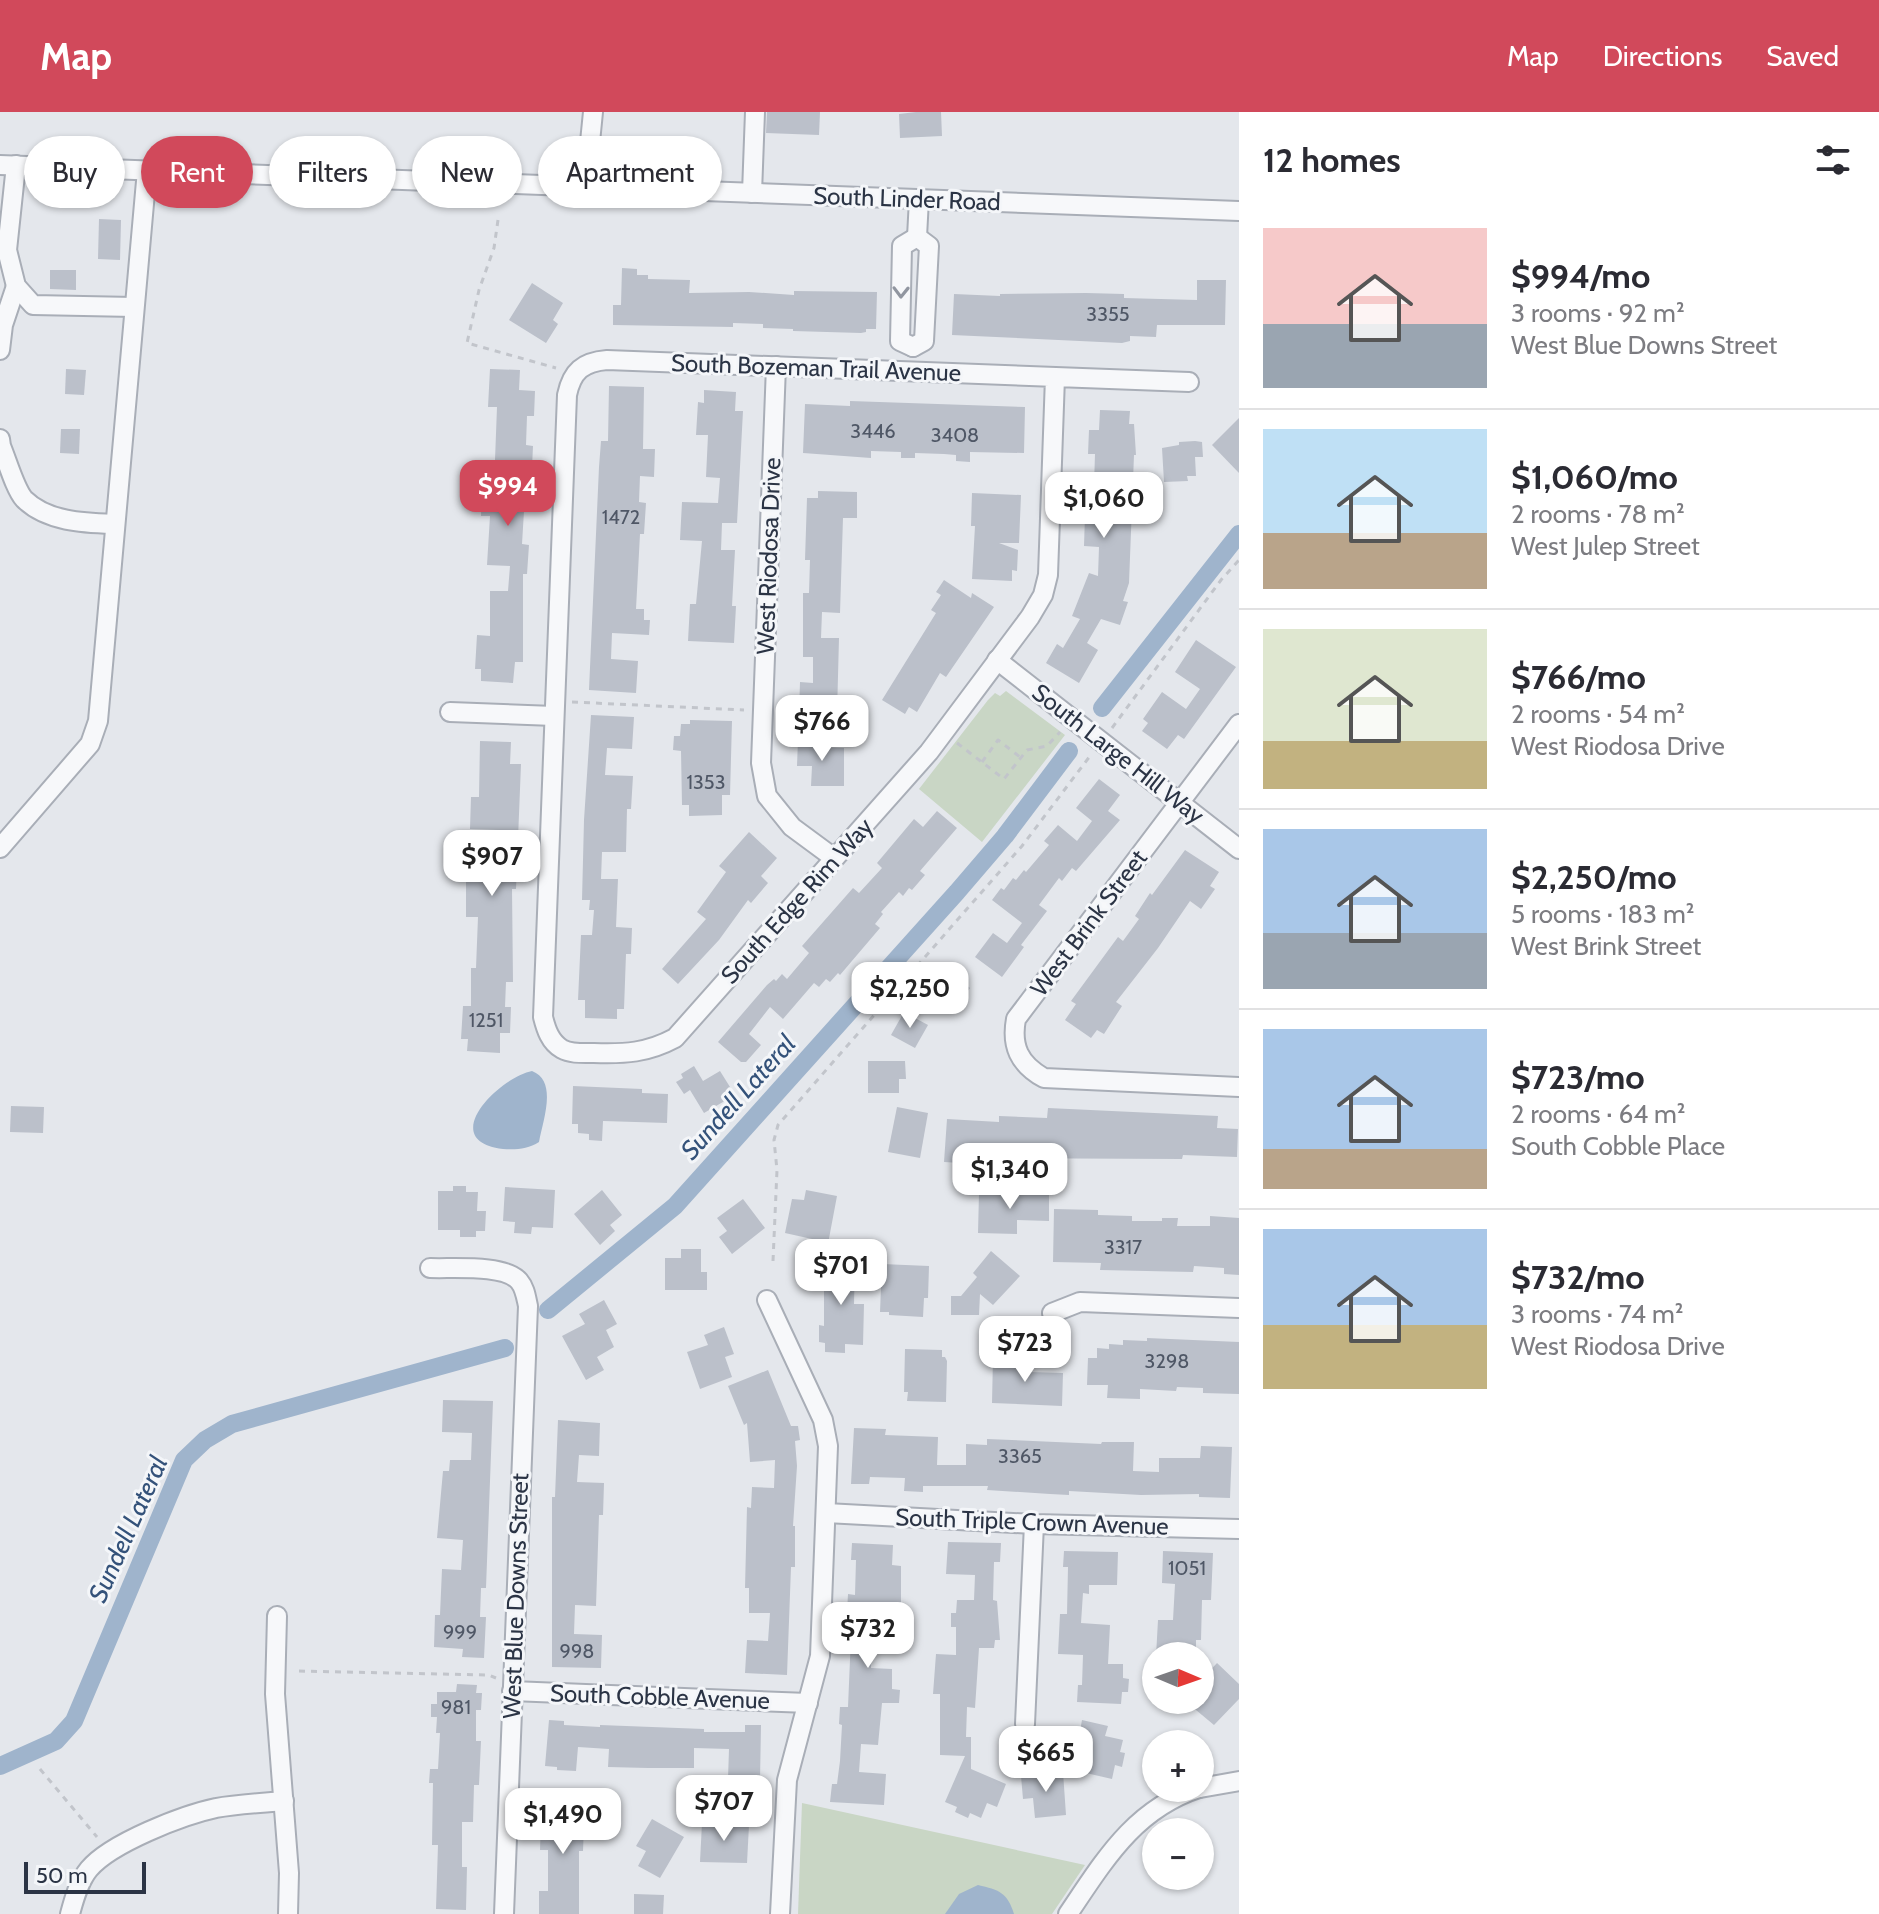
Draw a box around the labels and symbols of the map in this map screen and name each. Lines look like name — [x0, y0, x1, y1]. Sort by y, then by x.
street label: South Linder Road — [813, 181, 1001, 216]
one-way arrow — [892, 286, 909, 299]
house number: 3355 — [1086, 302, 1130, 326]
street label: South Bozeman Trail Avenue — [671, 348, 962, 387]
house number: 3446 — [850, 419, 896, 443]
house number: 3408 — [931, 423, 979, 447]
street label: West Riodosa Drive — [751, 457, 786, 655]
pin: $994 — [461, 460, 555, 528]
pin: $1,060 — [1039, 472, 1169, 540]
house number: 1472 — [602, 505, 640, 529]
street label: South Large Hill Way — [1026, 677, 1210, 830]
pin: $766 — [775, 695, 869, 763]
house number: 1353 — [687, 770, 725, 794]
street label: South Edge Rim Way — [715, 812, 879, 989]
pin: $907 — [445, 830, 539, 898]
street label: West Brink Street — [1024, 844, 1153, 1002]
pin: $2,250 — [845, 962, 975, 1030]
house number: 1251 — [469, 1008, 503, 1032]
water label: Sundell Lateral — [674, 1028, 802, 1166]
pin: $1,340 — [945, 1143, 1075, 1211]
house number: 3317 — [1104, 1235, 1142, 1259]
pin: $701 — [794, 1239, 888, 1307]
pin: $723 — [978, 1316, 1072, 1384]
house number: 3298 — [1145, 1349, 1189, 1373]
house number: 3365 — [998, 1444, 1042, 1468]
water label: Sundell Lateral — [82, 1451, 174, 1607]
street label: West Blue Downs Street — [497, 1473, 534, 1719]
street label: South Triple Crown Avenue — [895, 1502, 1169, 1541]
house number: 1051 — [1168, 1556, 1206, 1580]
pin: $732 — [821, 1602, 915, 1670]
house number: 999 — [443, 1620, 477, 1644]
house number: 998 — [560, 1639, 594, 1663]
north arrow — [1142, 1642, 1214, 1714]
street label: South Cobble Avenue — [550, 1678, 770, 1715]
house number: 981 — [441, 1695, 471, 1719]
pin: $665 — [999, 1726, 1093, 1794]
pin: $707 — [677, 1775, 771, 1843]
pin: $1,490 — [498, 1788, 628, 1856]
scale bar — [24, 1858, 146, 1894]

